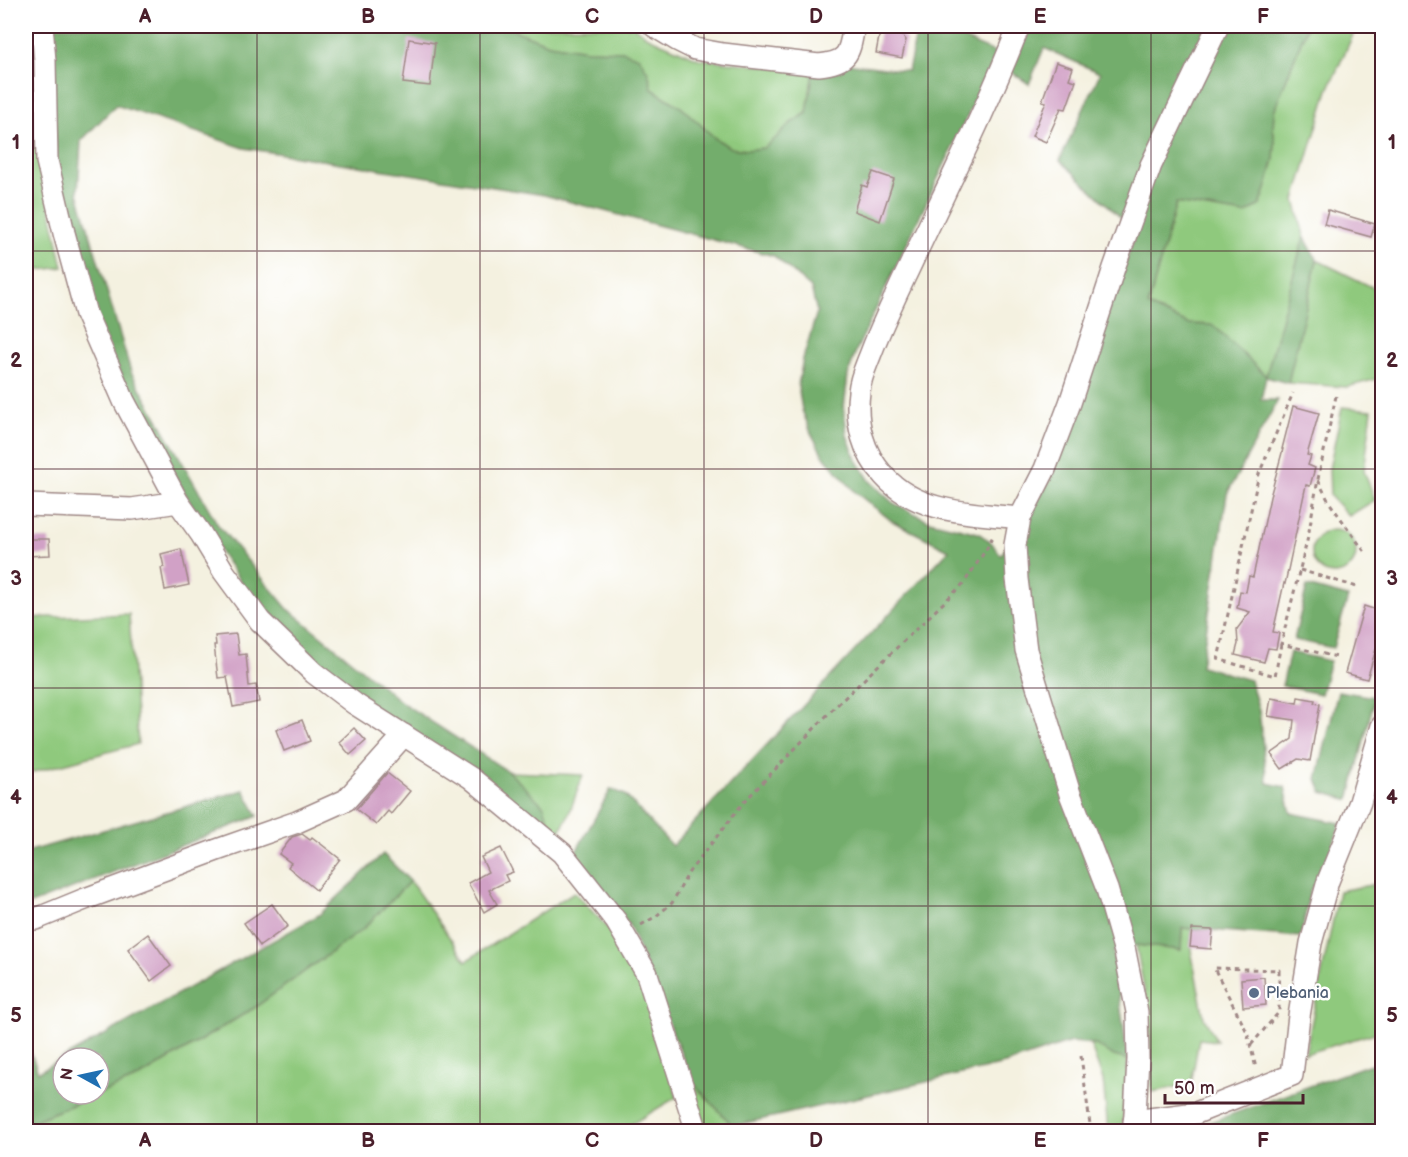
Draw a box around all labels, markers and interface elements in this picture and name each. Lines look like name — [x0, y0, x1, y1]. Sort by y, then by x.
text: A — [138, 5, 152, 29]
text: B — [361, 5, 375, 29]
text: C — [585, 5, 599, 29]
text: D — [809, 5, 823, 29]
text: E — [1034, 5, 1047, 29]
text: F — [1257, 5, 1269, 29]
text: 1 — [12, 131, 20, 155]
text: 1 — [1388, 131, 1396, 155]
text: 2 — [10, 349, 22, 373]
text: 2 — [1386, 349, 1398, 373]
text: 3 — [10, 567, 22, 591]
text: 3 — [1386, 567, 1398, 591]
text: 4 — [10, 786, 22, 810]
text: 4 — [1386, 786, 1398, 810]
place label: Plebania — [1266, 984, 1329, 1003]
marker: Plebania — [1247, 986, 1261, 1000]
text: 5 — [10, 1004, 22, 1028]
text: 5 — [1386, 1004, 1398, 1028]
north arrow — [51, 1046, 111, 1106]
text: N — [57, 1067, 78, 1081]
scale bar — [1165, 1067, 1303, 1105]
text: 50 m — [1174, 1078, 1215, 1099]
text: A — [138, 1129, 152, 1153]
text: B — [361, 1129, 375, 1153]
text: C — [585, 1129, 599, 1153]
text: D — [809, 1129, 823, 1153]
text: E — [1034, 1129, 1047, 1153]
text: F — [1257, 1129, 1269, 1153]

